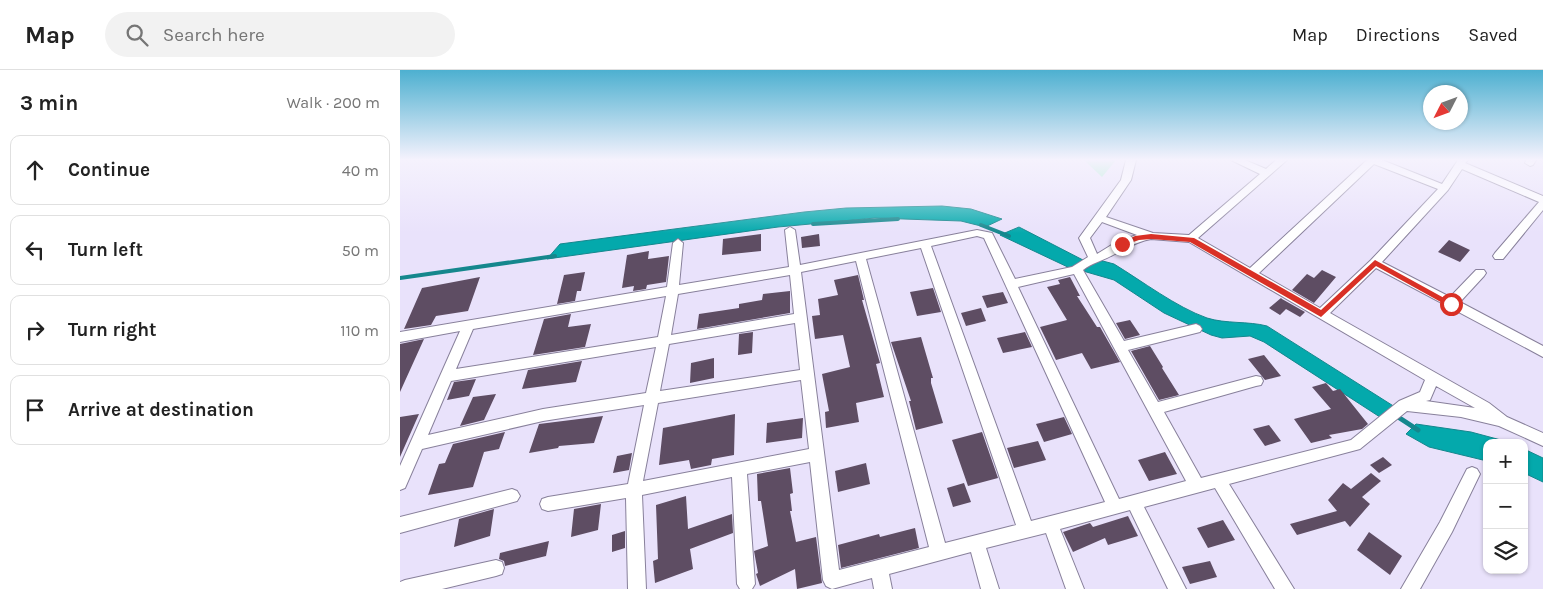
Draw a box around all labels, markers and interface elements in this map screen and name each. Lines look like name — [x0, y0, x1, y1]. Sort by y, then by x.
search box — [105, 12, 455, 57]
text: Map — [25, 21, 75, 49]
icon: search — [123, 21, 151, 49]
text: Search here — [163, 24, 265, 46]
text: Map — [1292, 24, 1328, 46]
text: Directions — [1356, 24, 1440, 46]
text: Saved — [1468, 24, 1518, 46]
north arrow — [1423, 85, 1468, 130]
text: 3 min — [20, 91, 78, 115]
text: Walk · 200 m — [286, 93, 380, 112]
icon: ahead — [21, 156, 49, 184]
text: Continue — [68, 159, 150, 181]
text: 40 m — [342, 161, 379, 180]
route end — [1111, 233, 1134, 256]
icon: left — [21, 236, 49, 264]
text: Turn left — [68, 239, 143, 261]
text: 50 m — [342, 241, 379, 260]
route start — [1440, 293, 1463, 316]
icon: right — [21, 316, 49, 344]
text: Turn right — [68, 319, 157, 341]
text: 110 m — [340, 321, 379, 340]
icon: arrive — [21, 396, 49, 424]
text: Arrive at destination — [68, 399, 254, 421]
map controls — [1483, 439, 1528, 574]
button: + — [1483, 439, 1528, 484]
button: − — [1483, 484, 1528, 529]
button: layers — [1483, 529, 1528, 574]

